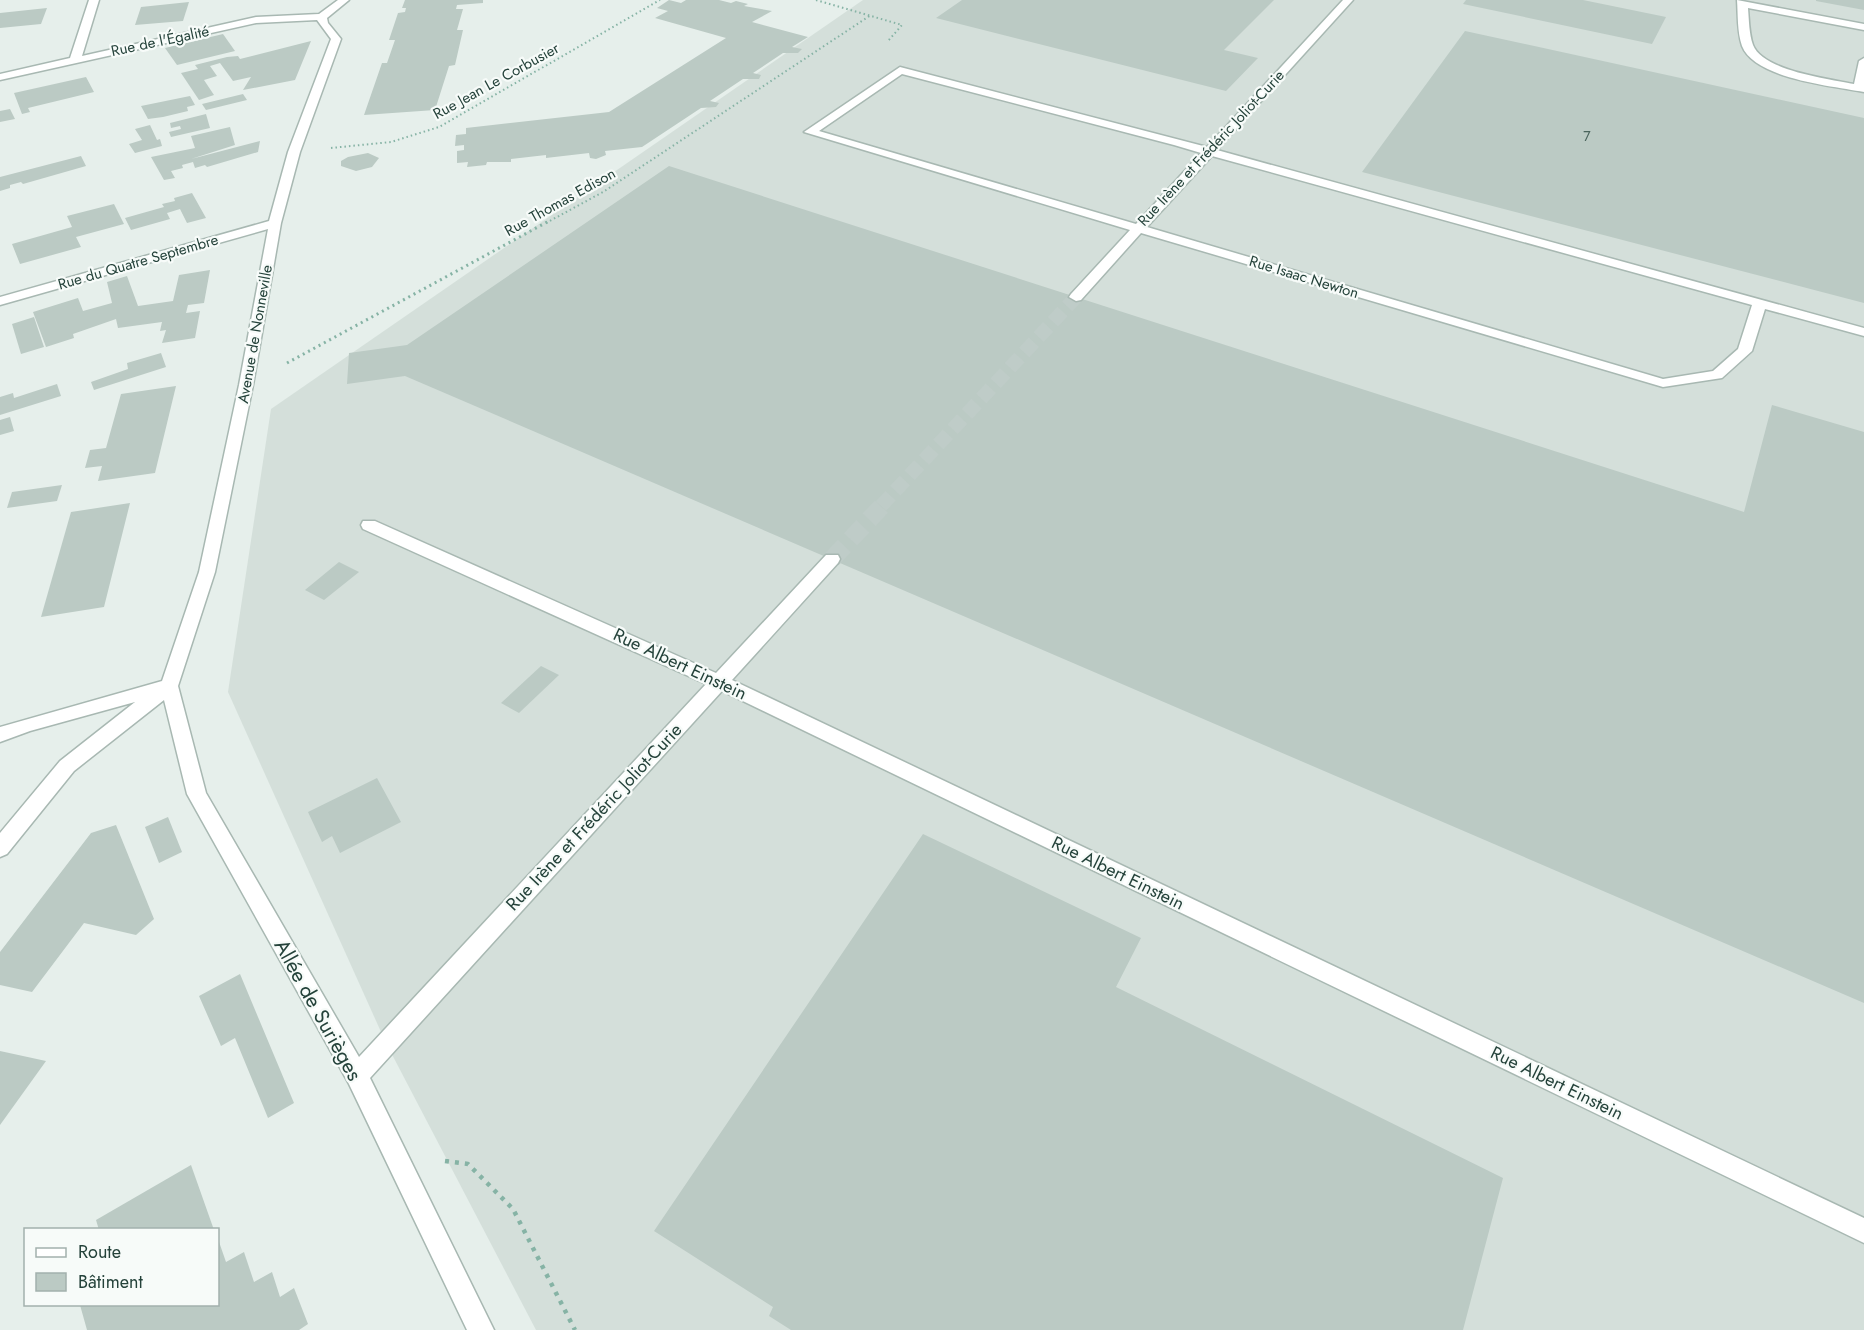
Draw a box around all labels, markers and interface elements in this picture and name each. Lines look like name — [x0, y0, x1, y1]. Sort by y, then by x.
street label: Rue de l'Égalité — [109, 20, 211, 62]
street label: Rue Jean Le Corbusier — [429, 37, 564, 125]
street label: Rue Irène et Frédéric Joliot-Curie — [1133, 65, 1290, 231]
house number: 7 — [1583, 126, 1591, 146]
street label: Rue Thomas Edison — [501, 162, 619, 242]
street label: Rue du Quatre Septembre — [55, 228, 221, 295]
street label: Rue Isaac Newton — [1247, 250, 1361, 304]
street label: Avenue de Nonneville — [232, 263, 278, 405]
street label: Rue Albert Einstein — [609, 622, 751, 706]
street label: Rue Irène et Frédéric Joliot-Curie — [500, 717, 688, 917]
street label: Rue Albert Einstein — [1047, 830, 1189, 916]
street label: Allée de Surièges — [267, 934, 369, 1086]
street label: Rue Albert Einstein — [1486, 1040, 1628, 1126]
legend — [24, 1228, 219, 1306]
text: Route — [78, 1239, 121, 1265]
text: Bâtiment — [78, 1269, 144, 1295]

